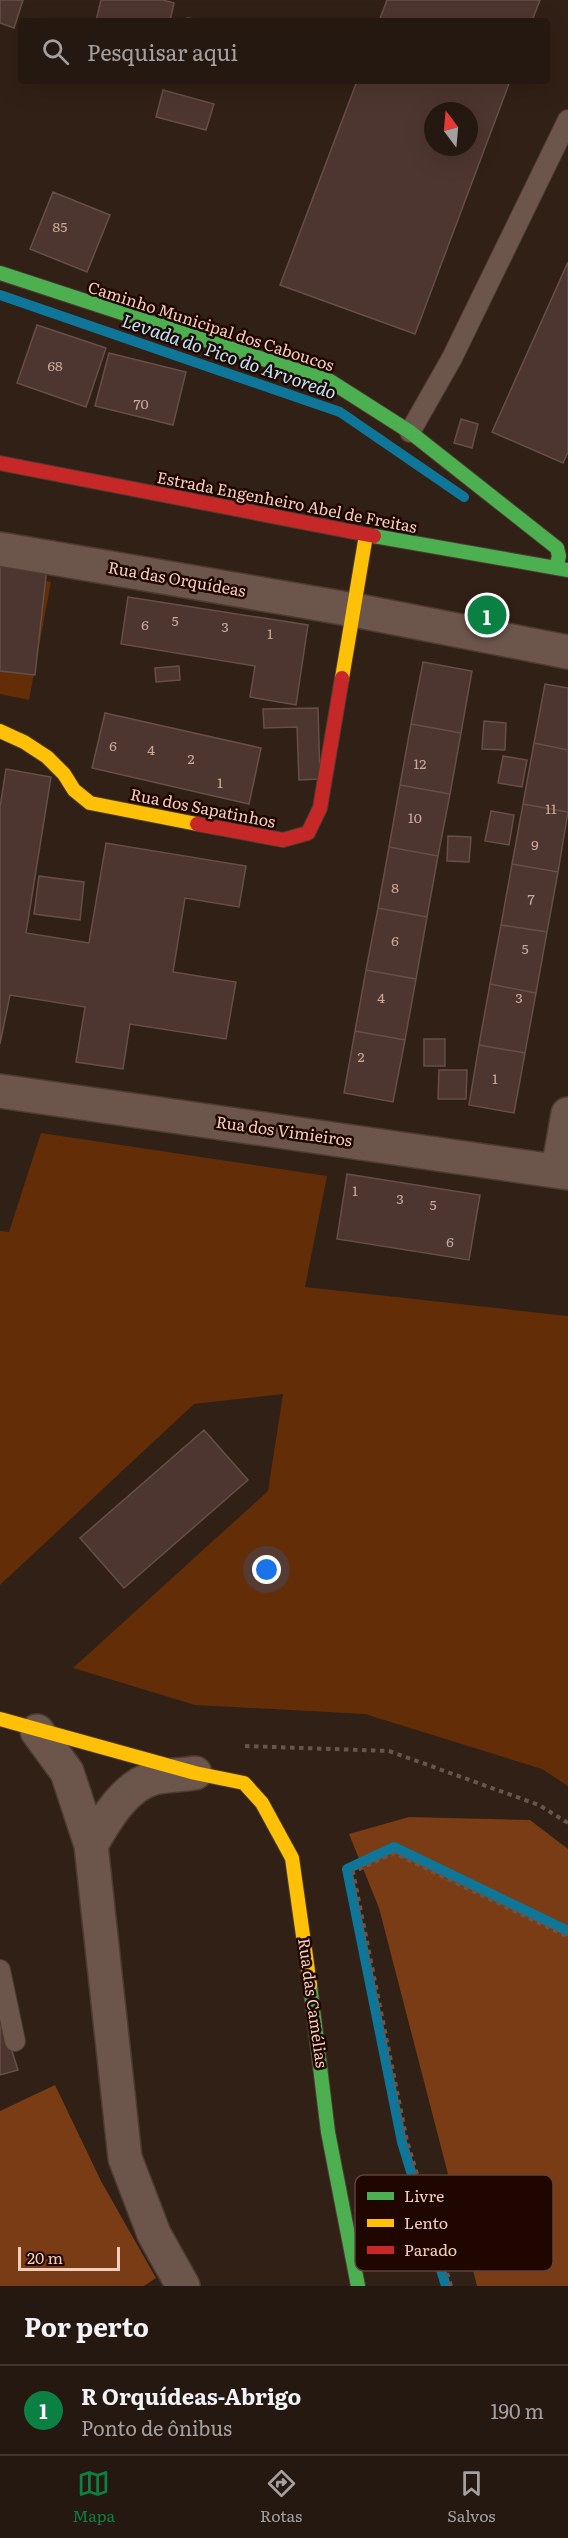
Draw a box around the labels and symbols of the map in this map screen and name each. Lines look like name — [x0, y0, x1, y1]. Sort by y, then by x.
north arrow — [424, 102, 478, 156]
house number: 85 — [53, 216, 67, 236]
street label: Caminho Municipal dos Caboucos — [85, 274, 337, 376]
water label: Levada do Pico do Arvoredo — [119, 306, 340, 405]
house number: 68 — [47, 355, 63, 375]
house number: 70 — [133, 393, 149, 413]
street label: Estrada Engenheiro Abel de Freitas — [155, 464, 419, 538]
street label: Rua das Orquídeas — [106, 554, 248, 602]
pin: 1 — [468, 592, 506, 638]
house number: 5 — [171, 610, 179, 630]
house number: 6 — [141, 614, 149, 634]
house number: 3 — [221, 616, 229, 636]
house number: 1 — [267, 623, 273, 643]
house number: 6 — [109, 735, 117, 755]
house number: 4 — [147, 739, 155, 759]
house number: 2 — [187, 748, 195, 768]
house number: 12 — [414, 753, 426, 773]
house number: 1 — [217, 772, 223, 792]
street label: Rua dos Sapatinhos — [129, 781, 278, 833]
house number: 11 — [545, 798, 557, 818]
house number: 10 — [408, 807, 422, 827]
house number: 9 — [531, 834, 539, 854]
house number: 8 — [391, 877, 399, 897]
house number: 7 — [527, 888, 535, 908]
house number: 6 — [391, 930, 399, 950]
house number: 5 — [521, 938, 529, 958]
house number: 4 — [377, 987, 385, 1007]
house number: 3 — [515, 987, 523, 1007]
house number: 2 — [357, 1046, 365, 1066]
house number: 1 — [492, 1068, 498, 1088]
street label: Rua dos Vimieiros — [215, 1109, 354, 1151]
house number: 1 — [352, 1180, 358, 1200]
house number: 3 — [396, 1188, 404, 1208]
house number: 5 — [429, 1194, 437, 1214]
house number: 6 — [446, 1231, 454, 1251]
your location — [252, 1555, 281, 1584]
street label: Rua das Camélias — [293, 1936, 335, 2069]
legend — [355, 2175, 553, 2271]
text: Livre — [404, 2183, 444, 2207]
text: Lento — [404, 2210, 448, 2234]
text: Parado — [404, 2237, 457, 2261]
scale bar — [18, 2244, 120, 2272]

